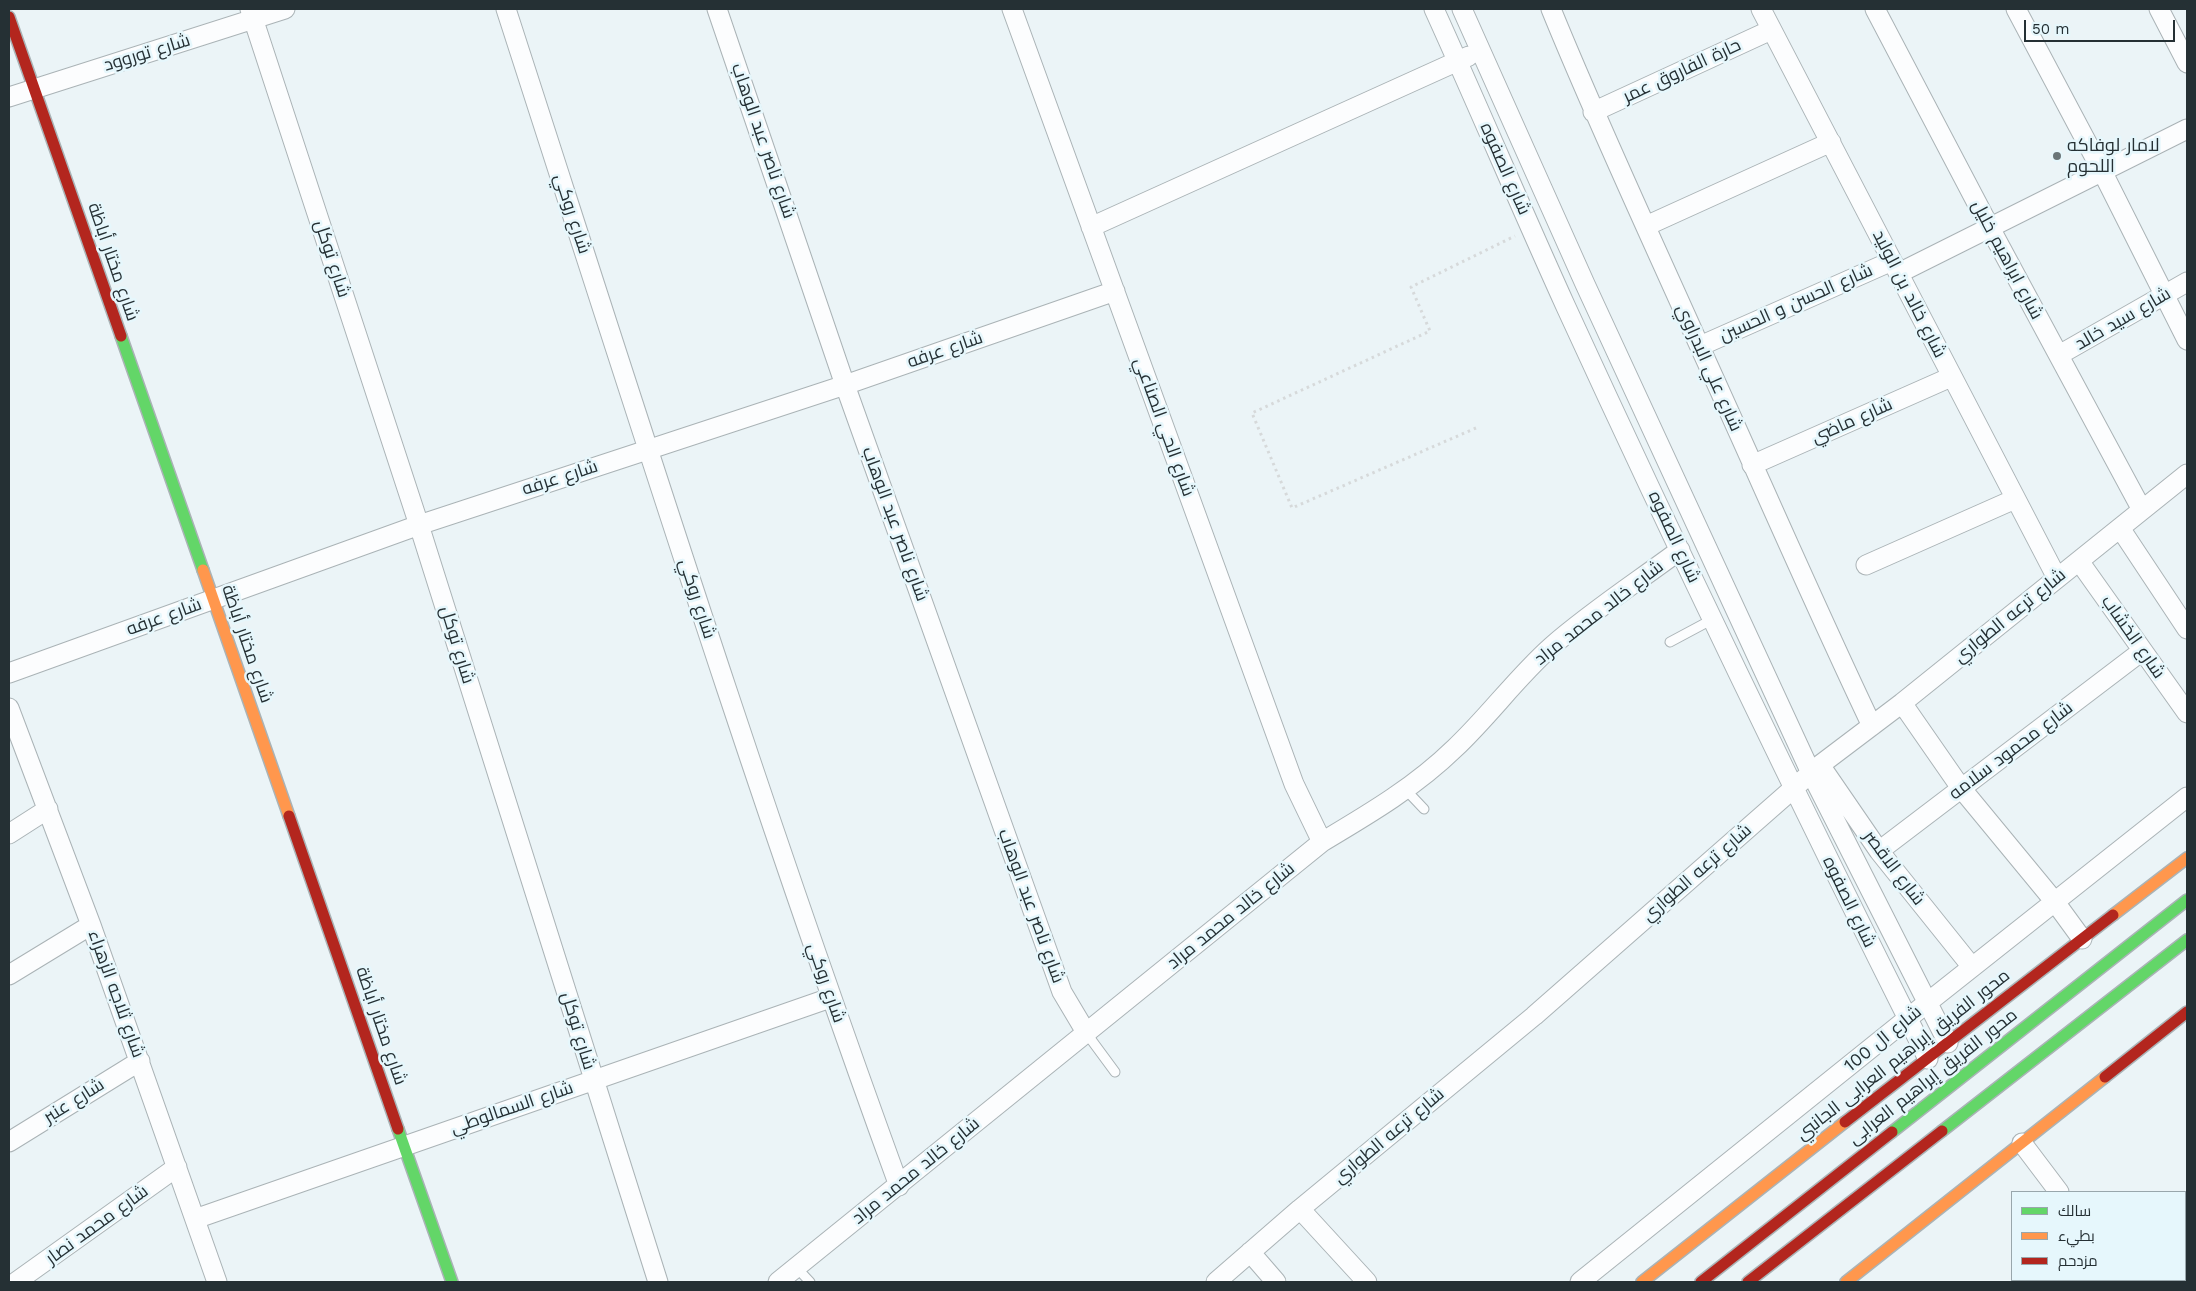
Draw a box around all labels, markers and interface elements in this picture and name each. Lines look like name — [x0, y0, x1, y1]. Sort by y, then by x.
scale bar — [2026, 10, 2177, 42]
text: 50 m — [2032, 20, 2069, 38]
street label: شارع توروود — [101, 30, 193, 76]
street label: حارة الفاروق عمر — [1620, 34, 1744, 108]
street label: شارع ناصر عبد الوهاب — [726, 61, 800, 221]
street label: شارع الصفوه — [1475, 120, 1535, 218]
place label: لامار لوفاكه اللحوم — [2067, 135, 2160, 178]
marker: لامار لوفاكه اللحوم — [2051, 150, 2063, 162]
street label: شارع روكي — [549, 171, 595, 257]
street label: شارع ابراهيم خليل — [1967, 197, 2047, 323]
street label: شارع مختار أباظة — [83, 200, 143, 324]
street label: شارع توكل — [309, 218, 355, 300]
street label: شارع خالد بن الوليد — [1867, 226, 1951, 362]
street label: شارع الحسن و الحسين — [1716, 259, 1876, 347]
street label: شارع سيد خالد — [2071, 283, 2175, 355]
street label: شارع علي البدراوي — [1671, 301, 1747, 435]
street label: شارع عرفه — [904, 327, 986, 373]
street label: شارع الحي الصناعي — [1129, 355, 1199, 499]
street label: شارع ماضي — [1808, 394, 1896, 448]
street label: شارع ناصر عبد الوهاب — [857, 444, 933, 604]
street label: شارع عرفه — [519, 456, 601, 500]
street label: شارع الصفوه — [1643, 488, 1705, 586]
street label: شارع روكي — [674, 556, 720, 642]
street label: شارع خالد محمد مراد — [1530, 556, 1668, 670]
street label: شارع ترعه الطواري — [1950, 564, 2070, 668]
street label: شارع مختار أباظة — [217, 582, 277, 706]
street label: شارع الخشاب — [2096, 591, 2170, 683]
street label: شارع عرفه — [123, 593, 205, 641]
street label: شارع توكل — [435, 604, 479, 686]
street label: شارع محمود سلامه — [1945, 697, 2077, 805]
street label: شارع ترعه الطواري — [1638, 820, 1756, 926]
street label: شارع ناصر عبد الوهاب — [993, 826, 1069, 986]
street label: شارع الاقصر — [1859, 826, 1929, 910]
street label: شارع الصفوه — [1818, 853, 1880, 951]
street label: شارع خالد محمد مراد — [1163, 858, 1299, 974]
street label: شارع ثلاجه الزهراء — [83, 927, 149, 1061]
street label: شارع روكي — [802, 940, 850, 1026]
street label: شارع مختار أباظة — [351, 964, 411, 1088]
street label: محور الفريق إبراهيم العرابى الجانبي — [1792, 965, 2014, 1145]
street label: شارع توكل — [556, 990, 600, 1072]
street label: شارع ال 100 — [1840, 1001, 1926, 1077]
street label: محور الفريق إبراهيم العرابى — [1844, 1004, 2022, 1150]
street label: شارع عنبر — [40, 1074, 108, 1128]
street label: شارع السمالوطي — [448, 1077, 576, 1139]
street label: شارع ترعه الطواري — [1329, 1083, 1449, 1189]
street label: شارع خالد محمد مراد — [848, 1113, 984, 1229]
street label: شارع محمد نصار — [41, 1181, 153, 1269]
legend — [2011, 1191, 2186, 1281]
text: سالك — [2058, 1202, 2091, 1220]
text: بطيء — [2058, 1227, 2095, 1245]
text: مزدحم — [2058, 1252, 2098, 1270]

